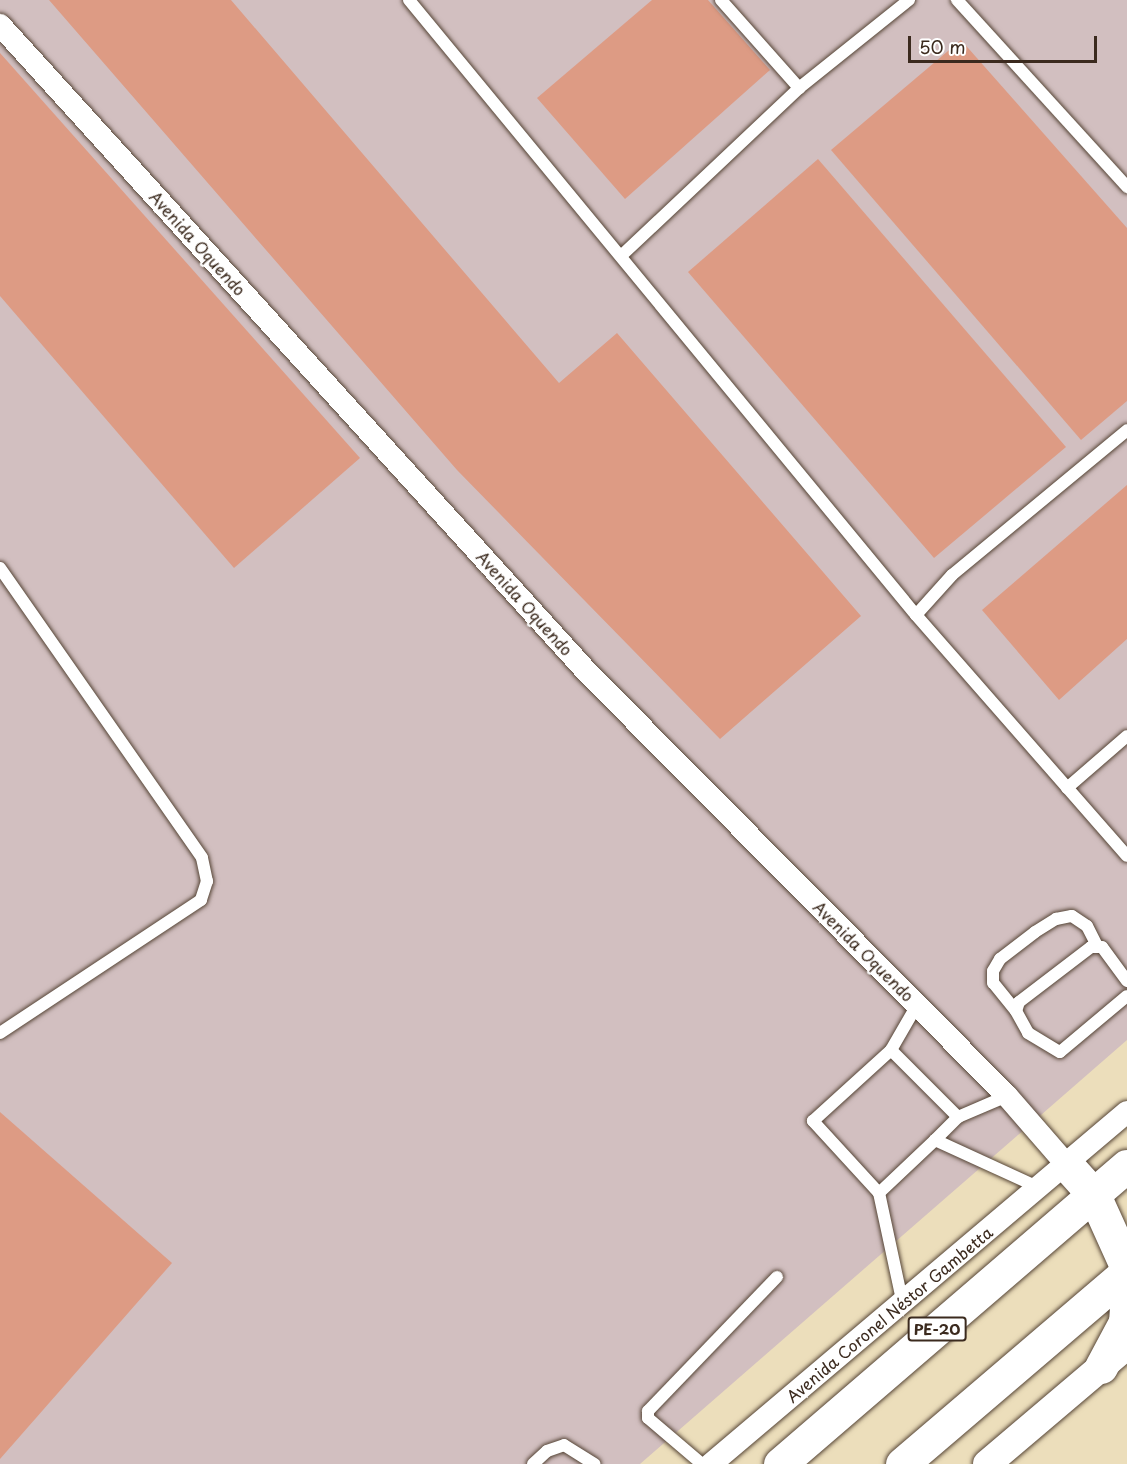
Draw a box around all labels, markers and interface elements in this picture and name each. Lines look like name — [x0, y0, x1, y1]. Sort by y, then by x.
scale bar — [911, 24, 1100, 62]
text: 50 m — [919, 33, 966, 60]
street label: Avenida Oquendo — [147, 187, 249, 299]
street label: Avenida Oquendo — [474, 547, 576, 659]
street label: Avenida Oquendo — [810, 897, 918, 1005]
street label: Avenida Coronel Néstor Gambetta — [781, 1221, 997, 1407]
road number: PE-20 — [907, 1317, 967, 1341]

